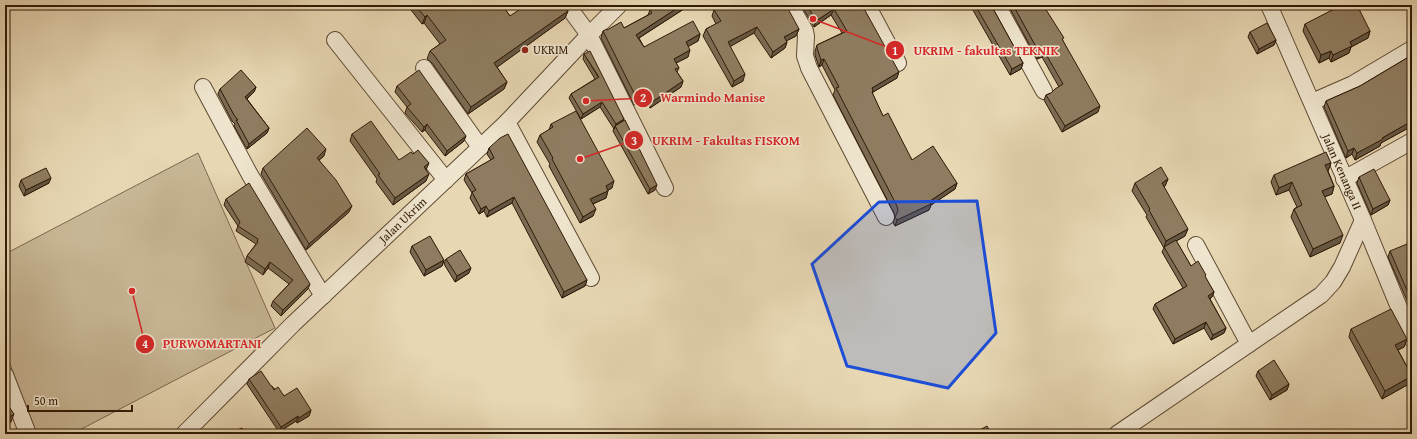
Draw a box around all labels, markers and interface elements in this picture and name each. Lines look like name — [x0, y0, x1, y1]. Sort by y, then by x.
callout: UKRIM - fakultas TEKNIK — [885, 38, 1066, 63]
place label: UKRIM — [533, 41, 569, 58]
text: UKRIM - fakultas TEKNIK — [913, 41, 1059, 60]
text: 1 — [892, 42, 898, 59]
marker: UKRIM — [520, 45, 530, 55]
callout: Warmindo Manise — [633, 85, 774, 110]
text: Warmindo Manise — [661, 88, 765, 107]
text: 2 — [640, 89, 646, 106]
callout: UKRIM - Fakultas FISKOM — [624, 128, 808, 153]
street label: Jalan Kenanga II — [1317, 129, 1367, 213]
text: UKRIM - Fakultas FISKOM — [652, 131, 800, 150]
text: 3 — [631, 132, 637, 149]
street label: Jalan Ukrim — [373, 193, 430, 248]
callout: PURWOMARTANI — [135, 331, 269, 356]
text: PURWOMARTANI — [163, 334, 261, 353]
text: 4 — [142, 335, 148, 352]
scale bar — [28, 387, 132, 413]
text: 50 m — [34, 392, 58, 409]

